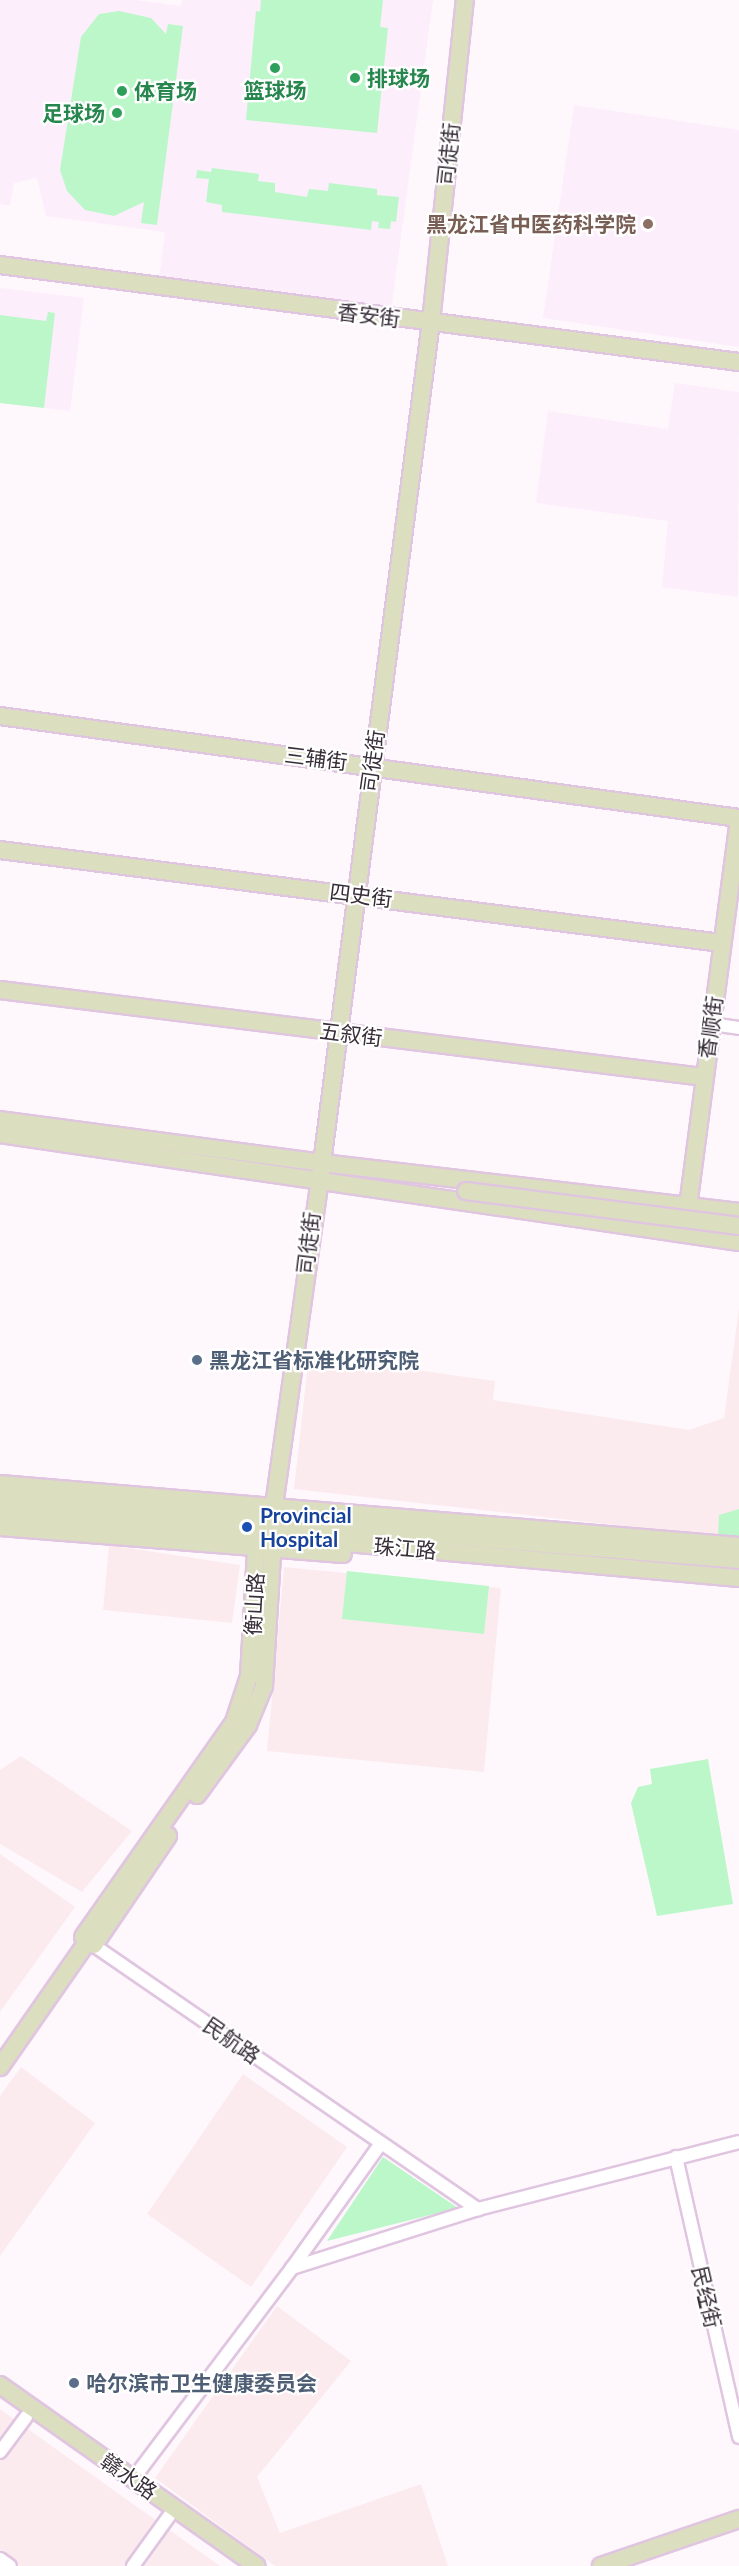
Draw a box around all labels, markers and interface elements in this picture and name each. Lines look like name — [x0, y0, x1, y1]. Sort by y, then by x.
marker: 篮球场 — [268, 61, 282, 75]
place label: 排球场 — [367, 65, 430, 91]
marker: 排球场 — [348, 71, 362, 85]
place label: 篮球场 — [244, 77, 306, 103]
place label: 体育场 — [134, 78, 197, 104]
marker: 体育场 — [115, 84, 129, 98]
place label: 足球场 — [42, 100, 105, 126]
marker: 足球场 — [110, 106, 124, 120]
street label: 司徒街 — [432, 121, 464, 187]
place label: 黑龙江省中医药科学院 — [426, 211, 636, 237]
marker: 黑龙江省中医药科学院 — [641, 217, 655, 231]
street label: 香安街 — [336, 299, 402, 331]
street label: 司徒街 — [355, 728, 389, 794]
street label: 三辅街 — [283, 742, 349, 774]
street label: 四史街 — [328, 879, 394, 911]
street label: 香顺街 — [693, 994, 727, 1060]
street label: 五叙街 — [318, 1018, 384, 1050]
street label: 司徒街 — [292, 1210, 324, 1276]
place label: 黑龙江省标准化研究院 — [209, 1347, 419, 1373]
marker: 黑龙江省标准化研究院 — [190, 1353, 204, 1367]
place label: Provincial Hospital — [260, 1502, 352, 1552]
marker: Provincial Hospital — [238, 1518, 256, 1536]
street label: 珠江路 — [373, 1533, 437, 1563]
street label: 衡山路 — [240, 1572, 268, 1636]
street label: 民航路 — [199, 2012, 265, 2068]
street label: 民经街 — [688, 2263, 726, 2331]
place label: 哈尔滨市卫生健康委员会 — [86, 2370, 317, 2396]
marker: 哈尔滨市卫生健康委员会 — [67, 2376, 81, 2390]
street label: 赣水路 — [96, 2448, 162, 2504]

